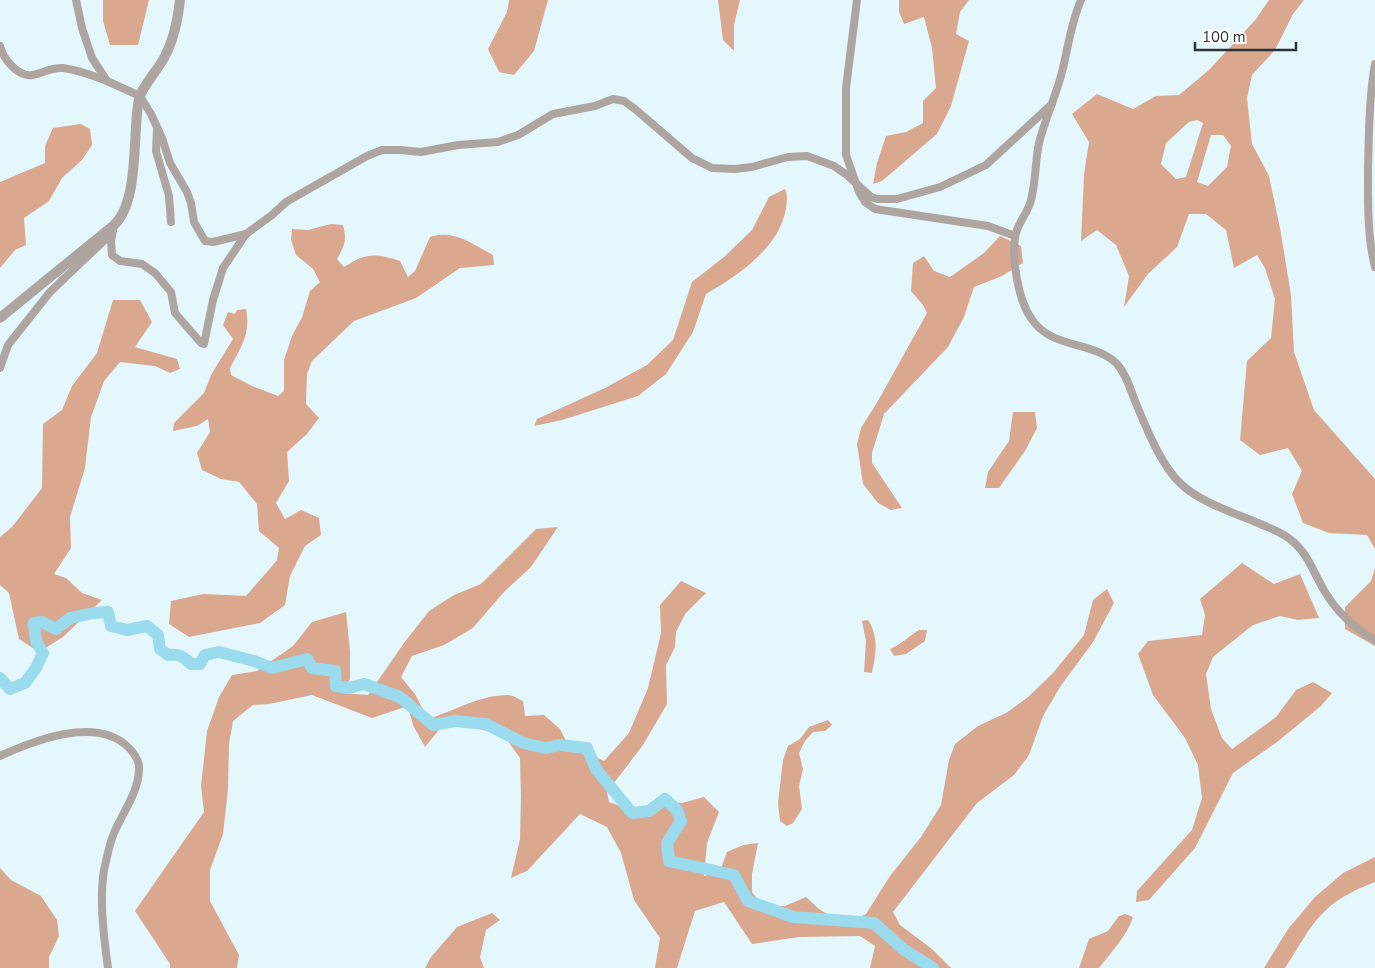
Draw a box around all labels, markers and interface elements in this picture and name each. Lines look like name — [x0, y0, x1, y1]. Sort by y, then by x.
scale bar — [1195, 20, 1296, 52]
text: 100 m — [1202, 27, 1246, 47]

